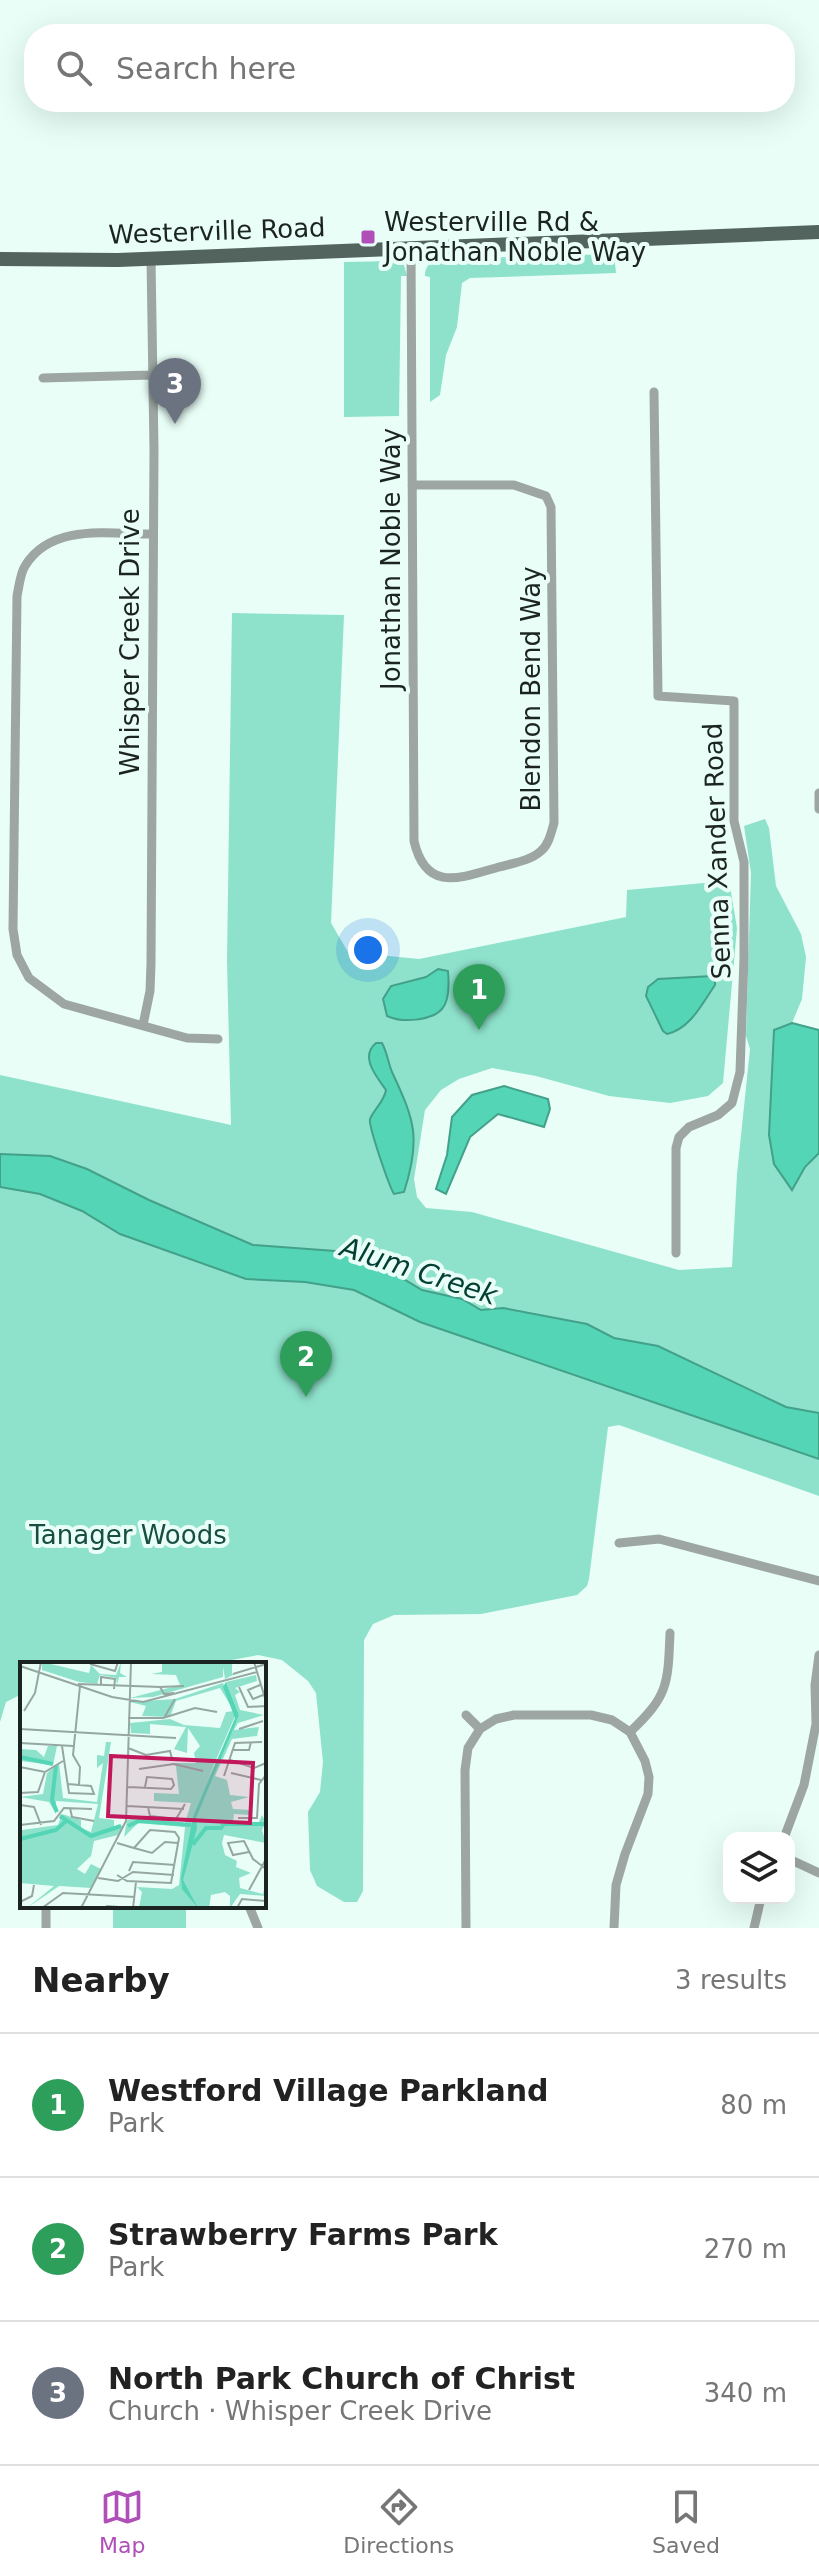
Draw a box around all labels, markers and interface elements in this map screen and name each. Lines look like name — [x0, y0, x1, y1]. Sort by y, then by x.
search box — [24, 24, 795, 112]
icon: search — [52, 46, 96, 90]
text: Search here — [116, 51, 296, 86]
place label: Westerville Rd & Jonathan Noble Way — [382, 207, 646, 267]
street label: Westerville Road — [108, 212, 326, 250]
marker: Westerville Rd & Jonathan Noble Way — [359, 228, 377, 246]
pin: 3 — [149, 358, 201, 424]
street label: Jonathan Noble Way — [376, 428, 406, 692]
street label: Whisper Creek Drive — [115, 508, 145, 776]
street label: Blendon Bend Way — [516, 566, 546, 812]
street label: Senna Xander Road — [698, 722, 736, 980]
your location — [348, 930, 388, 970]
pin: 1 — [453, 964, 505, 1030]
water label: Alum Creek — [335, 1230, 503, 1312]
pin: 2 — [280, 1331, 332, 1397]
park label: Tanager Woods — [28, 1520, 227, 1550]
inset map — [20, 1662, 266, 1908]
map controls — [723, 1832, 795, 1904]
button: layers — [723, 1832, 795, 1904]
text: Nearby — [32, 1960, 170, 2000]
text: 3 results — [675, 1965, 787, 1995]
text: Westford Village Parkland — [108, 2073, 549, 2108]
text: 1 — [49, 2090, 67, 2120]
text: 80 m — [720, 2090, 787, 2120]
text: Park — [108, 2108, 164, 2138]
text: Strawberry Farms Park — [108, 2217, 498, 2252]
text: 2 — [49, 2234, 67, 2264]
text: 270 m — [704, 2234, 787, 2264]
text: Park — [108, 2252, 164, 2282]
text: North Park Church of Christ — [108, 2361, 575, 2396]
text: 3 — [49, 2378, 67, 2408]
text: 340 m — [704, 2378, 787, 2408]
text: Church · Whisper Creek Drive — [108, 2396, 492, 2426]
tab: Map — [99, 2485, 145, 2558]
tab: Directions — [343, 2485, 454, 2558]
tab: Saved — [652, 2485, 720, 2558]

